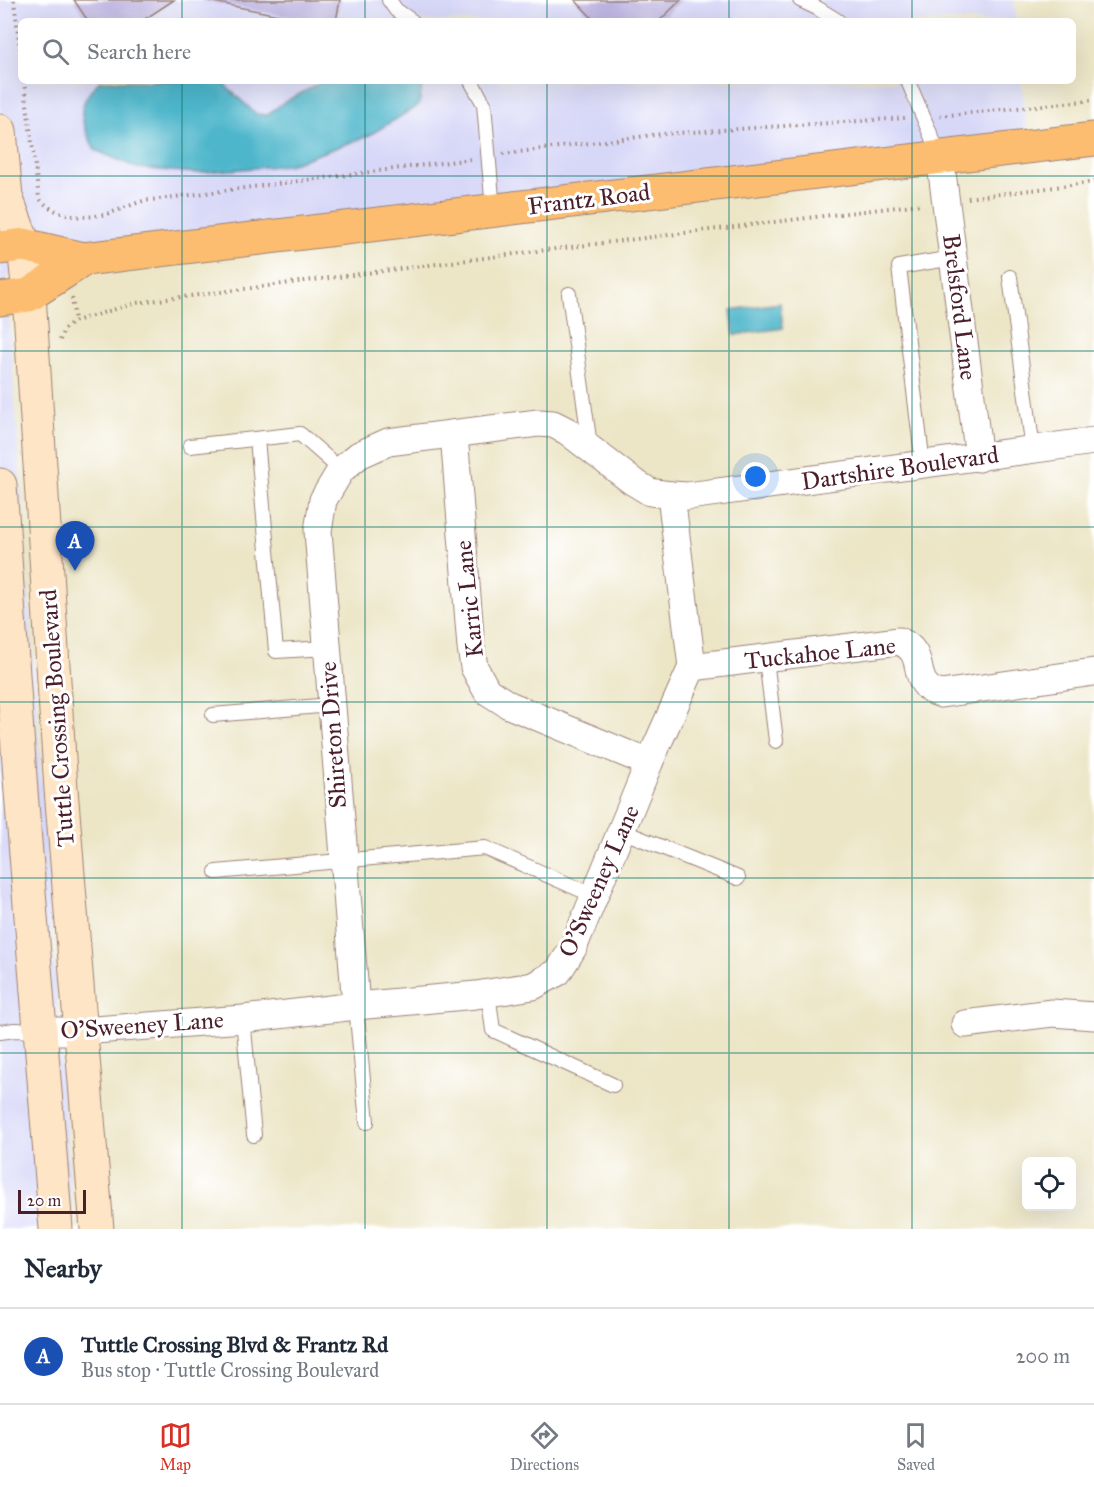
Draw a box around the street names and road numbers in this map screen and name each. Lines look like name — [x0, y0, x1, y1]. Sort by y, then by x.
street label: Frantz Road — [526, 177, 652, 221]
street label: Brelsford Lane — [936, 232, 984, 382]
street label: Dartshire Boulevard — [799, 439, 1001, 497]
street label: Karric Lane — [448, 539, 490, 659]
street label: Tuttle Crossing Boulevard — [33, 588, 81, 848]
street label: Tuckahoe Lane — [743, 630, 897, 676]
street label: Shireton Drive — [313, 661, 353, 809]
street label: O'Sweeney Lane — [552, 800, 646, 962]
street label: O'Sweeney Lane — [59, 1004, 225, 1046]

